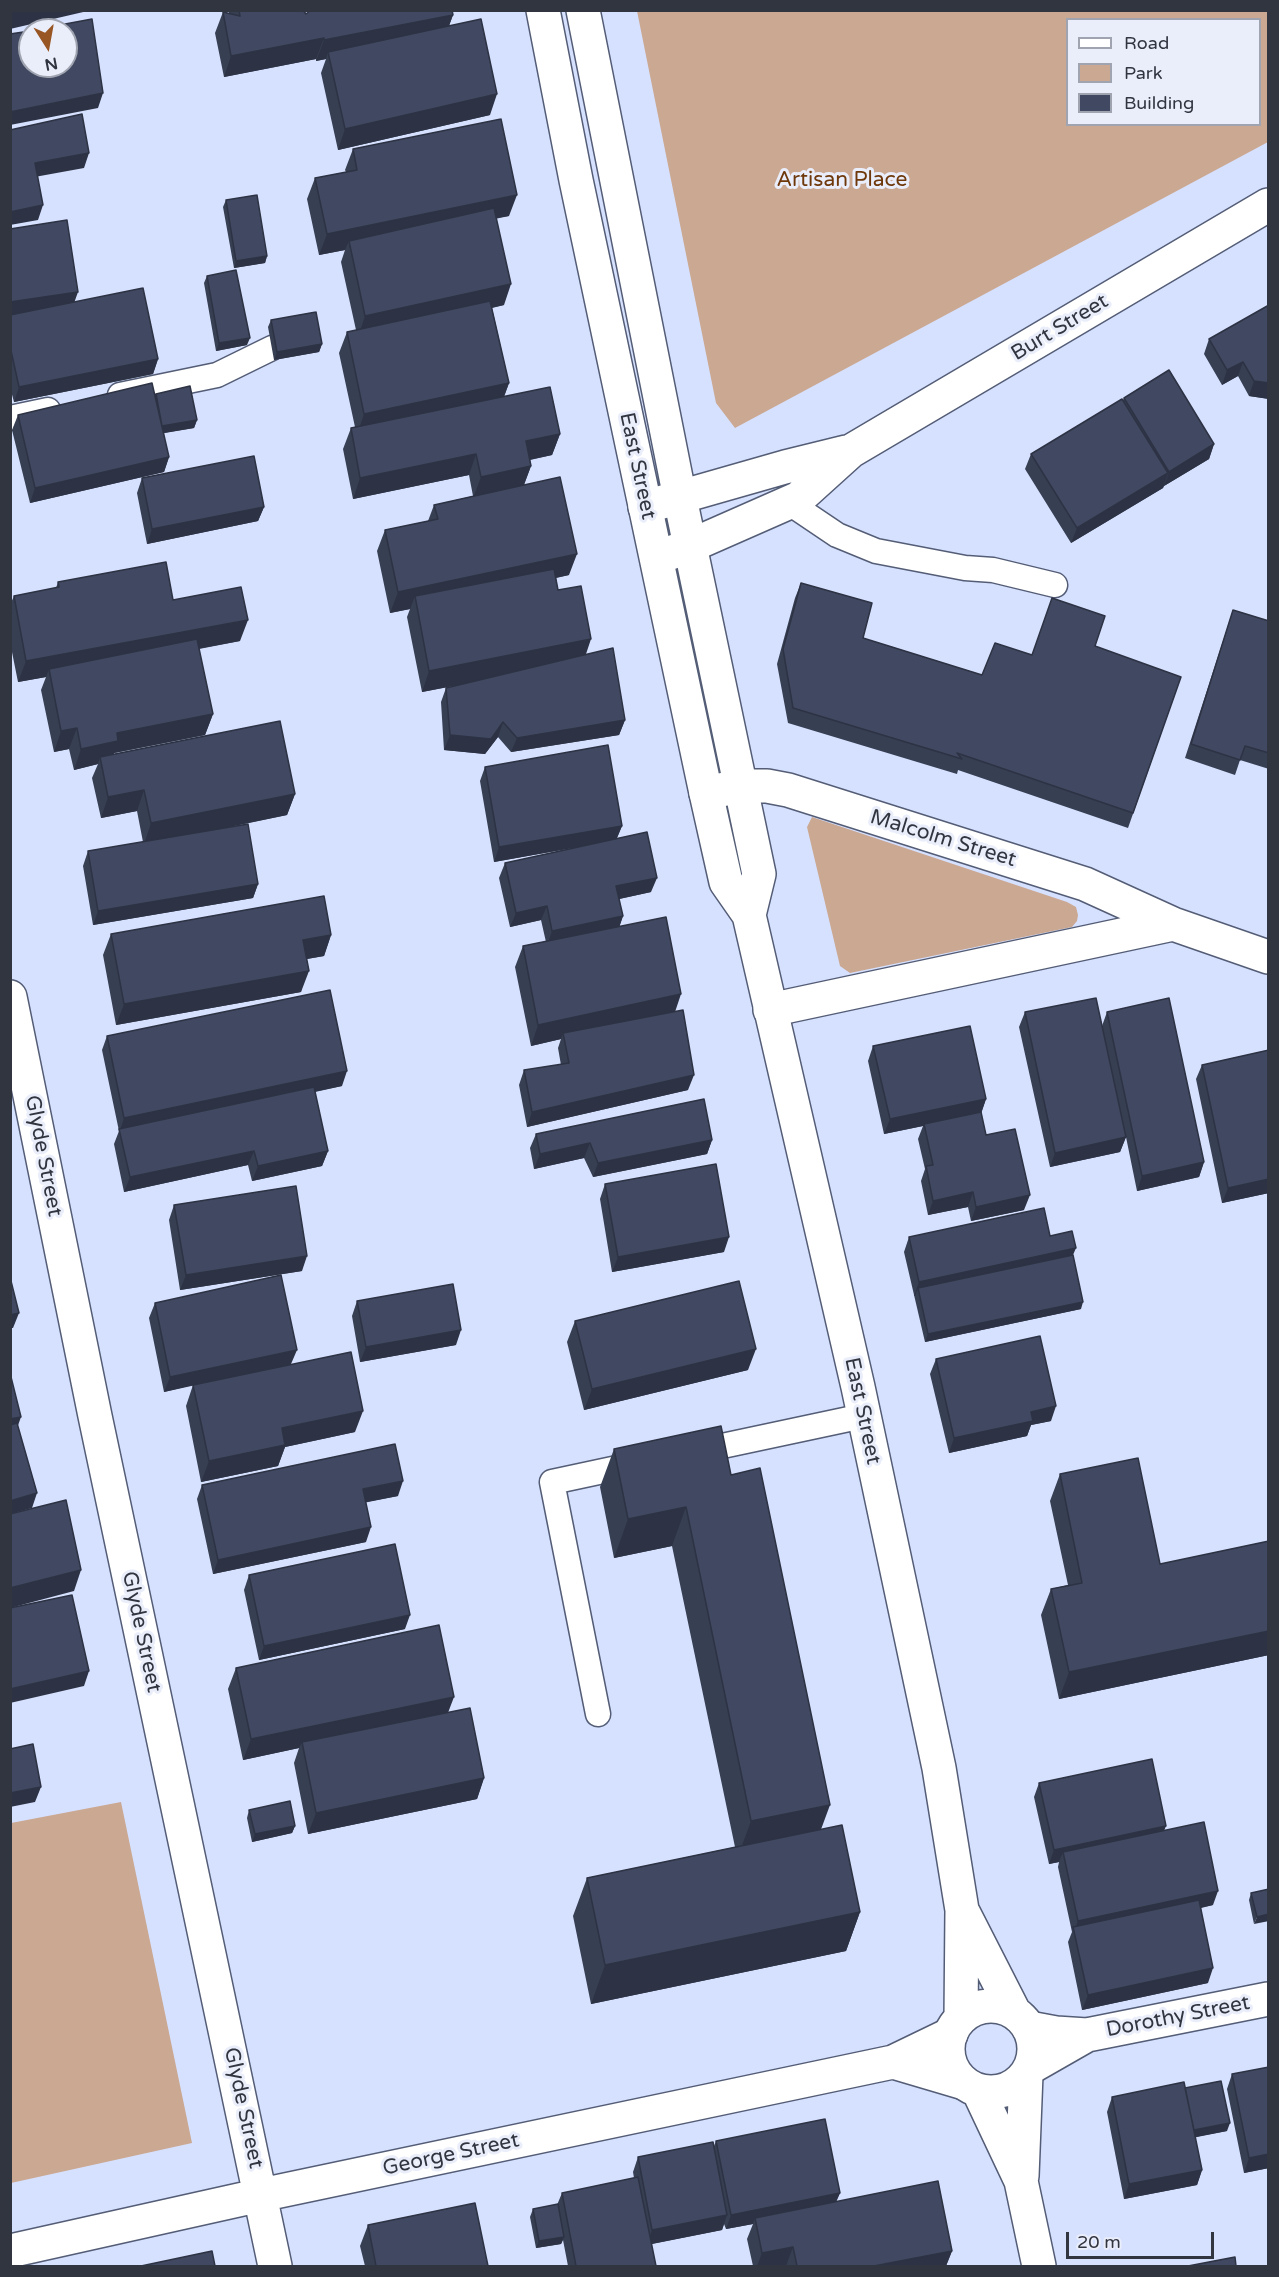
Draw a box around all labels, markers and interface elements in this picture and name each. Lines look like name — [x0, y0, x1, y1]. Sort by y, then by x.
north arrow — [18, 18, 78, 78]
legend — [1066, 18, 1261, 126]
text: Road — [1124, 32, 1169, 54]
text: N — [43, 53, 59, 75]
text: Park — [1124, 62, 1162, 84]
text: Building — [1124, 92, 1194, 114]
park label: Artisan Place — [777, 167, 907, 193]
street label: Burt Street — [1007, 289, 1113, 367]
street label: East Street — [613, 410, 661, 522]
street label: Malcolm Street — [867, 805, 1019, 873]
street label: Glyde Street — [19, 1093, 67, 1219]
street label: East Street — [838, 1355, 886, 1467]
street label: Glyde Street — [116, 1569, 166, 1695]
street label: Dorothy Street — [1104, 1991, 1252, 2043]
street label: Glyde Street — [218, 2045, 268, 2171]
street label: George Street — [380, 2128, 522, 2182]
scale bar — [1069, 2220, 1218, 2258]
text: 20 m — [1077, 2231, 1121, 2253]

